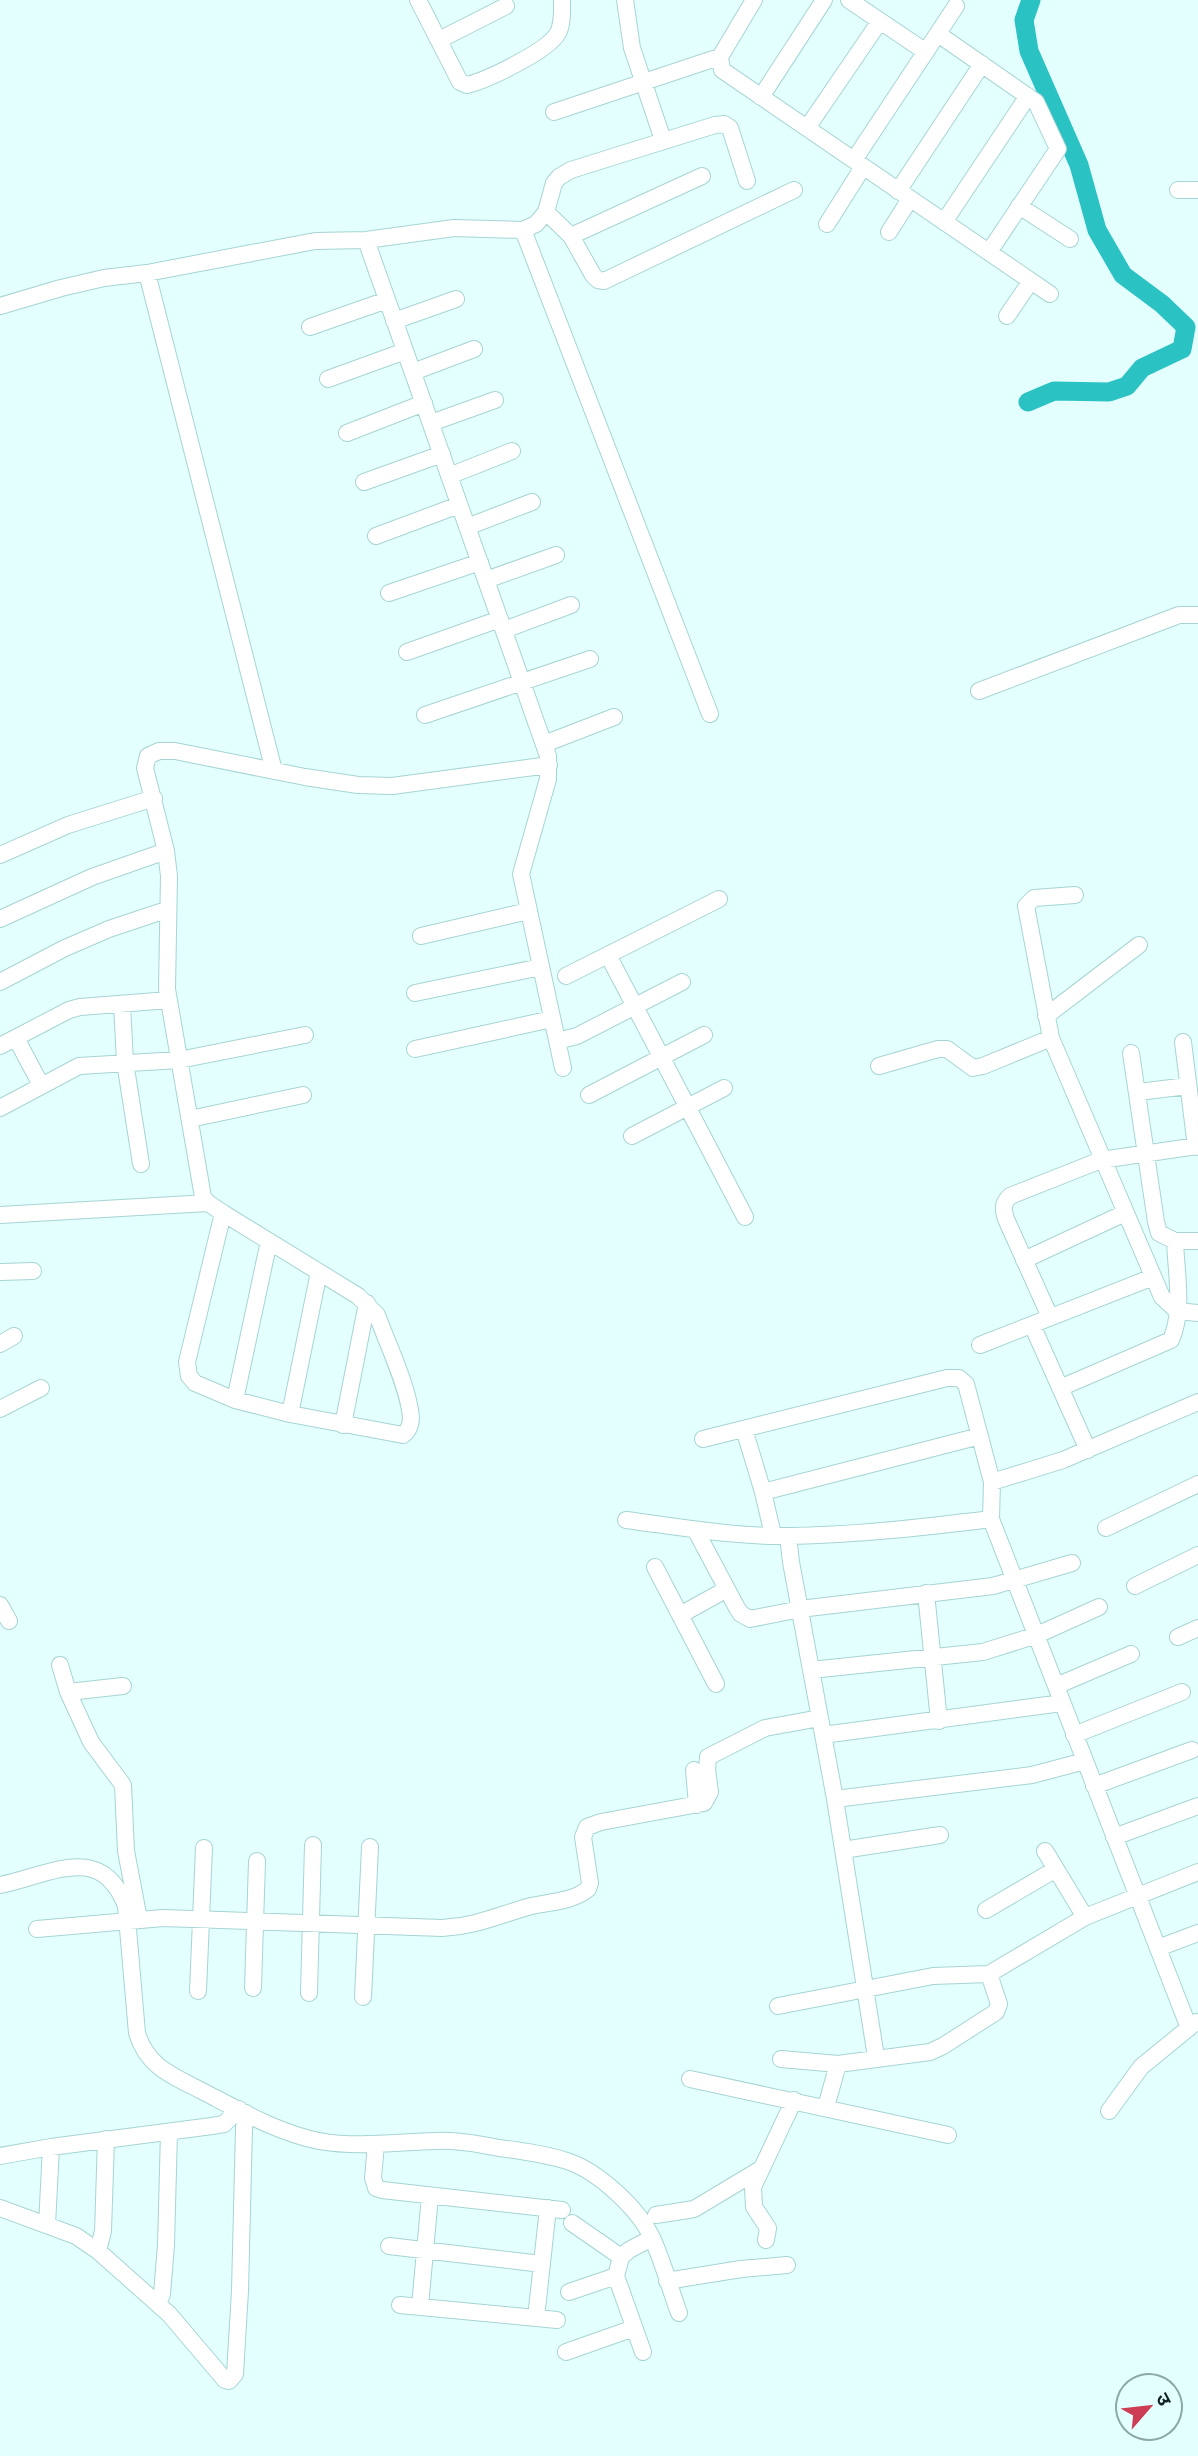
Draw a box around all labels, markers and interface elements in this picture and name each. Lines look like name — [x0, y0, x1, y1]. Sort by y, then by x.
north arrow — [1114, 2372, 1184, 2442]
text: उ — [1152, 2389, 1176, 2410]

